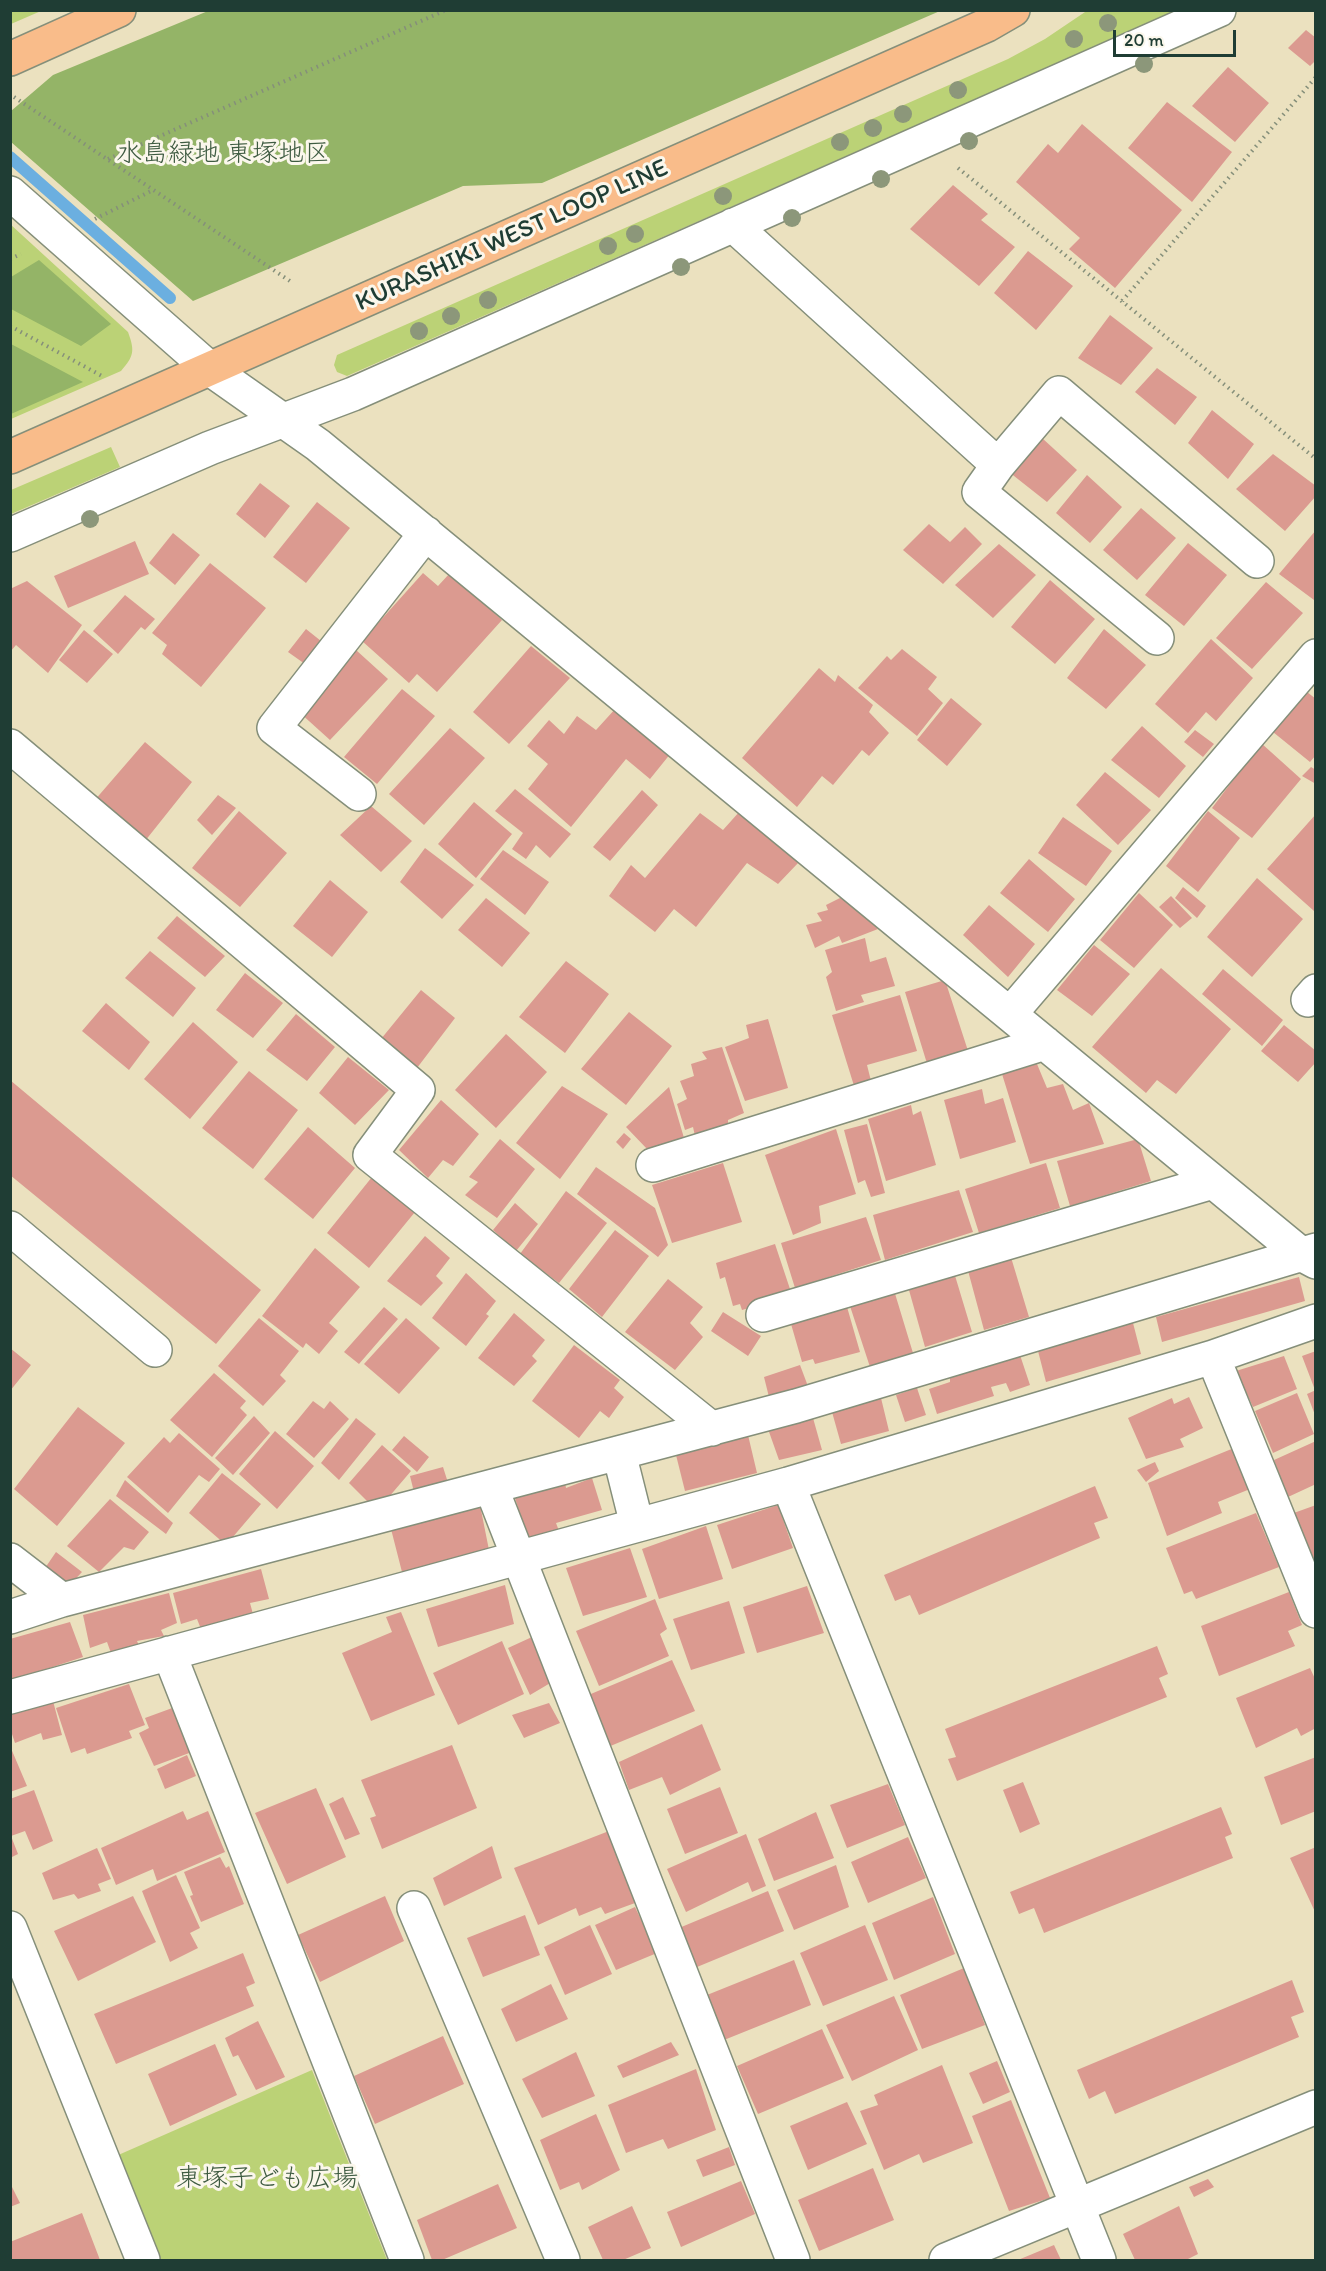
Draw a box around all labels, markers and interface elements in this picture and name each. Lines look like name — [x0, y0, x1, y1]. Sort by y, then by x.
scale bar — [1116, 18, 1239, 56]
text: 20 m — [1124, 29, 1164, 51]
park label: 水島緑地 東塚地区 — [116, 138, 330, 170]
street label: KURASHIKI WEST LOOP LINE — [351, 153, 673, 319]
park label: 東塚子ども広場 — [176, 2163, 358, 2195]

